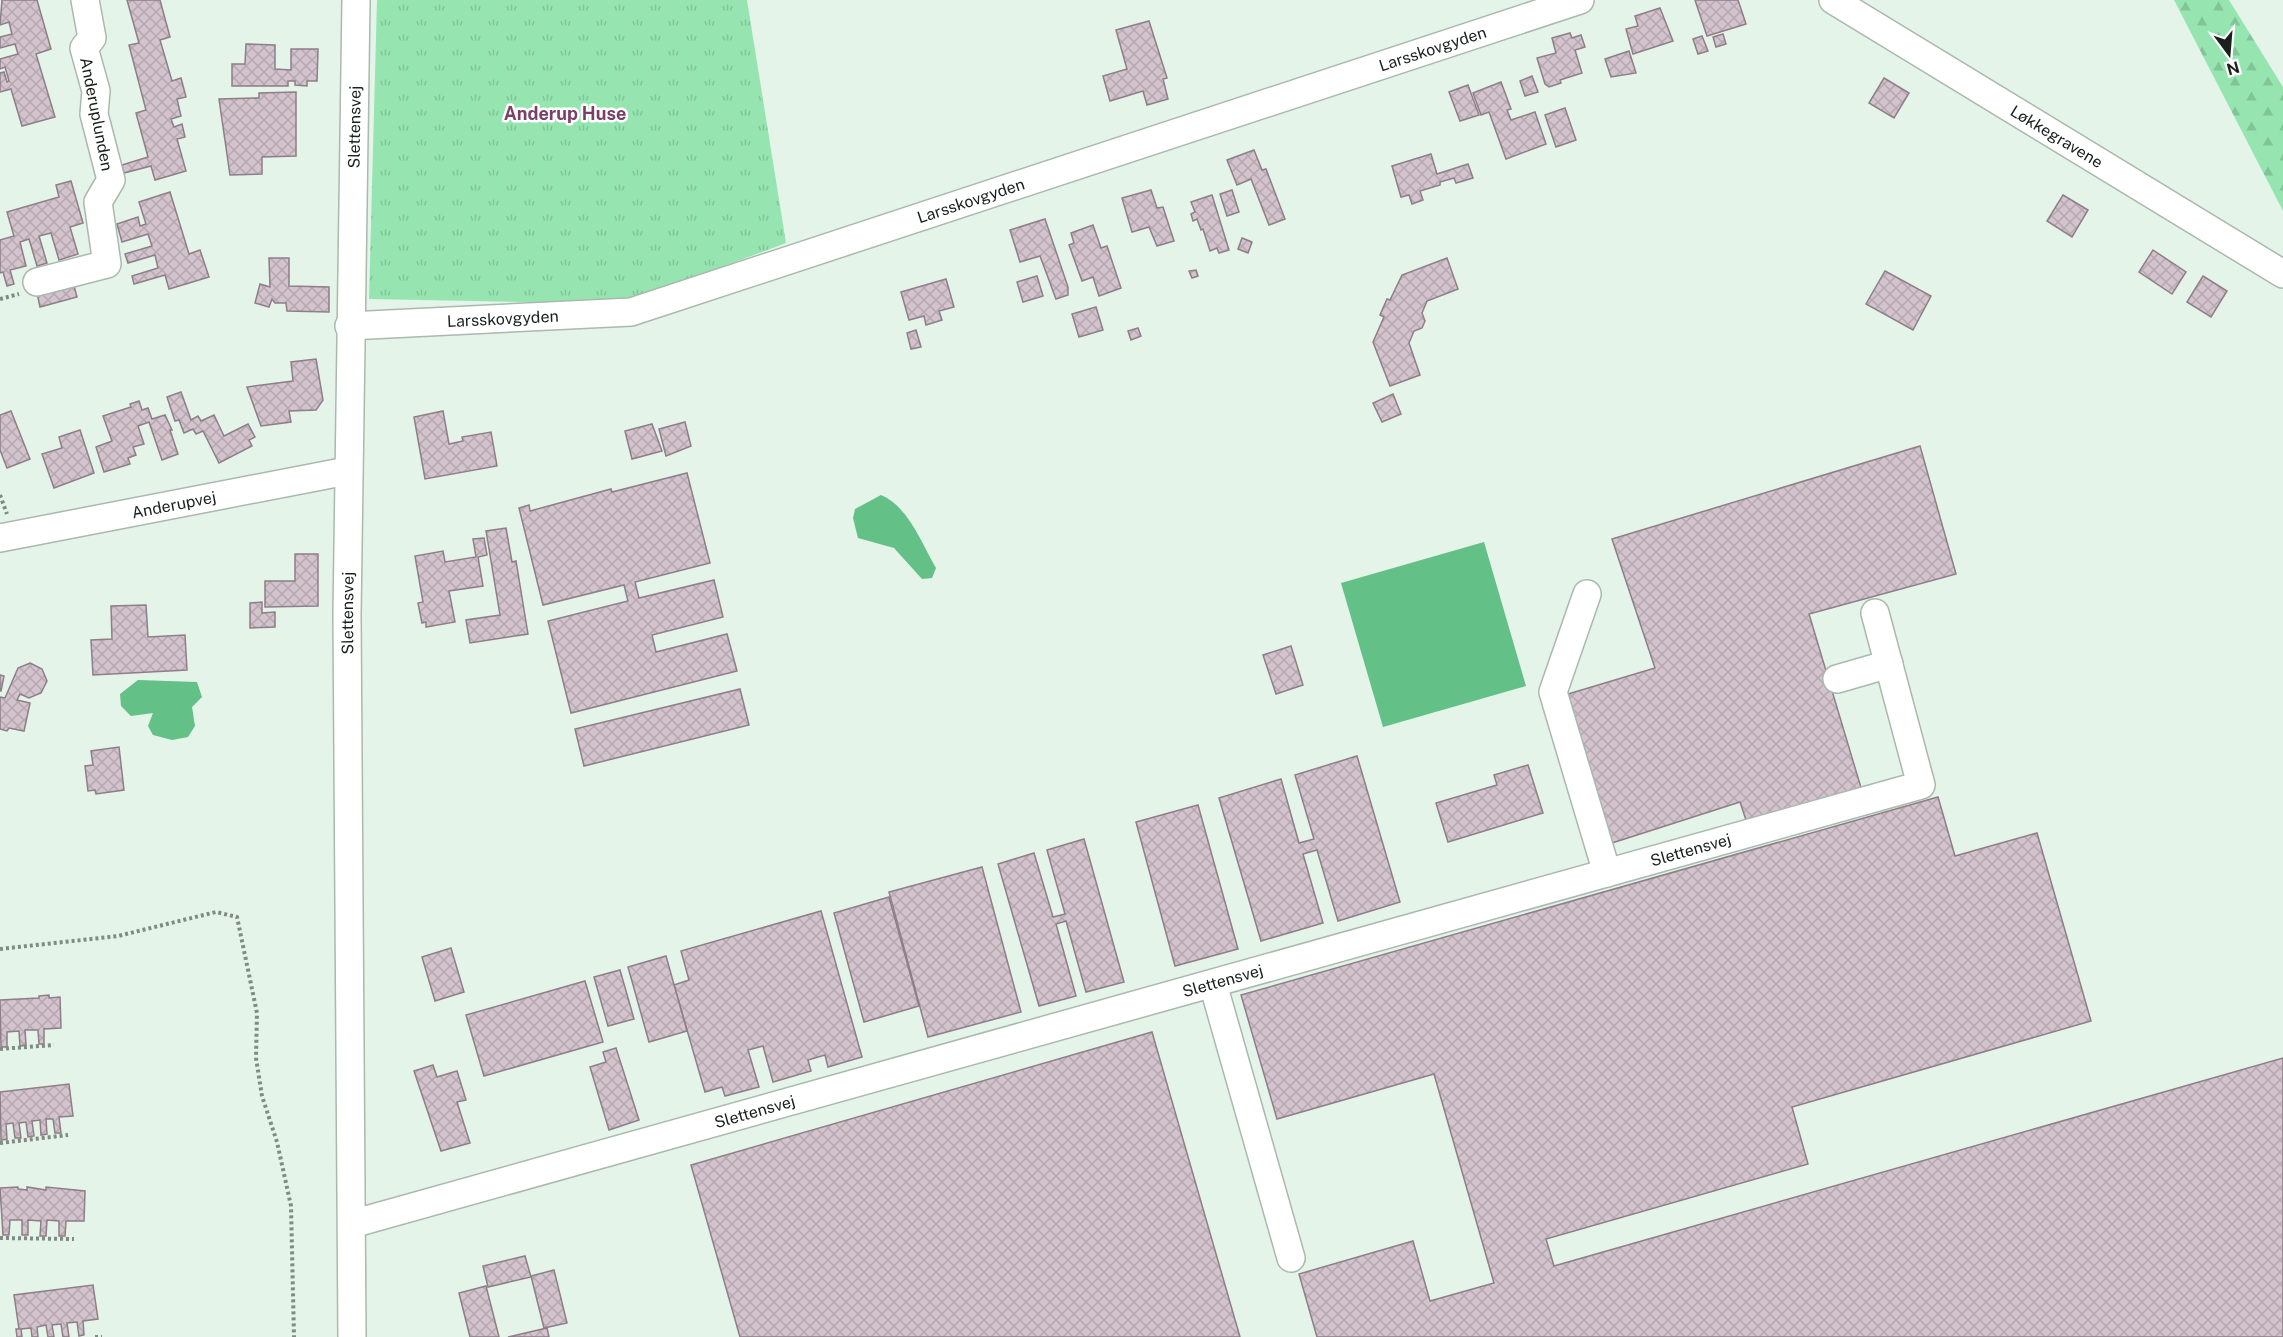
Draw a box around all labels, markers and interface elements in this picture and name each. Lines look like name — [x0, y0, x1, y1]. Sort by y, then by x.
street label: Larsskovgyden — [1377, 23, 1489, 75]
north arrow — [2199, 24, 2259, 84]
street label: Anderuplunden — [76, 56, 117, 173]
text: N — [2224, 57, 2242, 79]
street label: Slettensvej — [345, 86, 365, 169]
street label: Løkkegravene — [2007, 101, 2106, 172]
district label: Anderup Huse — [504, 103, 626, 124]
street label: Larsskovgyden — [915, 174, 1027, 227]
street label: Larsskovgyden — [447, 307, 559, 331]
street label: Anderupvej — [130, 488, 218, 522]
street label: Slettensvej — [338, 571, 358, 655]
street label: Slettensvej — [1648, 830, 1733, 870]
street label: Slettensvej — [1180, 961, 1265, 1001]
street label: Slettensvej — [712, 1092, 797, 1132]

